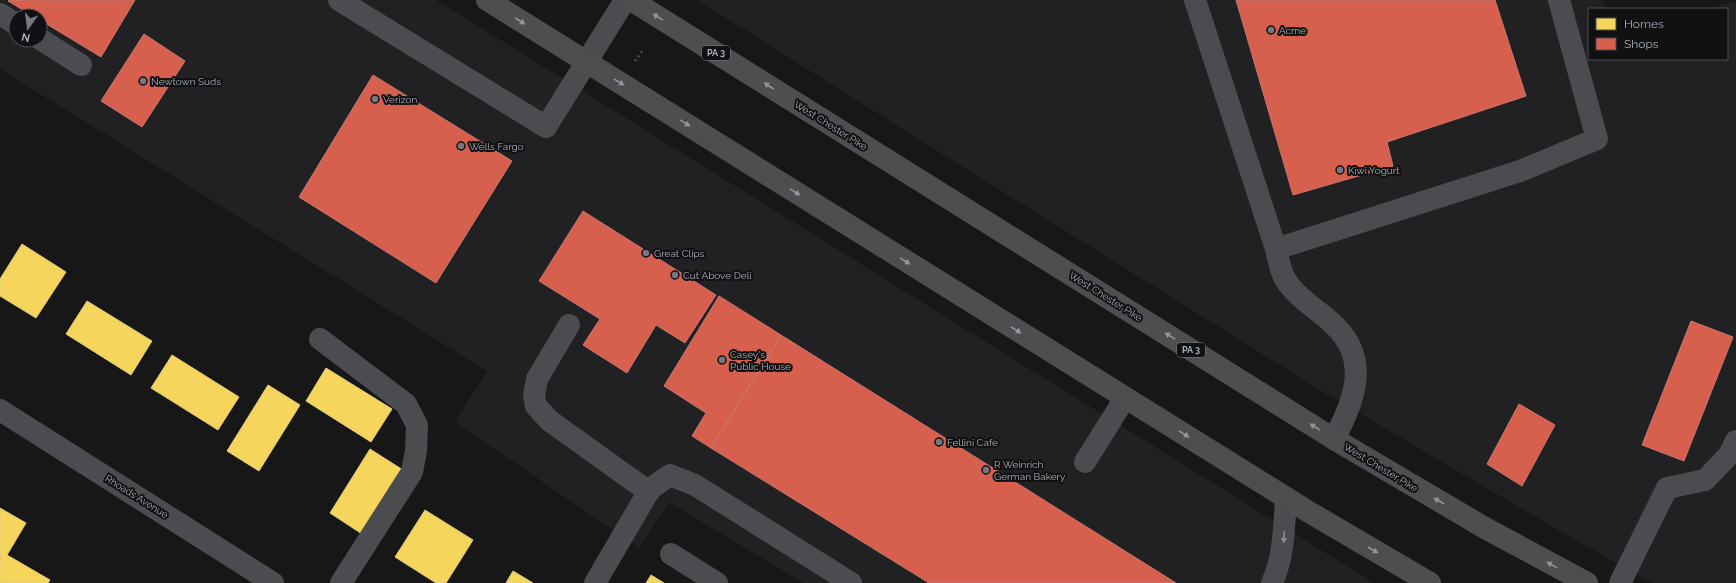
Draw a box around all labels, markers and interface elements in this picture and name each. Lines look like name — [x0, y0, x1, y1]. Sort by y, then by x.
north arrow — [8, 8, 48, 48]
legend — [1588, 8, 1728, 60]
one-way arrow — [653, 13, 664, 21]
one-way arrow — [514, 17, 526, 24]
text: Homes — [1624, 17, 1664, 31]
marker: Acme — [1266, 25, 1276, 35]
place label: Acme — [1279, 25, 1306, 36]
text: N — [20, 30, 31, 45]
text: Shops — [1624, 37, 1659, 51]
road number: PA 3 — [702, 46, 730, 60]
marker: Newtown Suds — [138, 76, 148, 86]
place label: Newtown Suds — [151, 76, 221, 87]
one-way arrow — [613, 79, 625, 86]
one-way arrow — [764, 82, 774, 90]
marker: Verizon — [370, 94, 380, 104]
place label: Verizon — [383, 94, 417, 105]
street label: West Chester Pike — [792, 98, 869, 152]
one-way arrow — [679, 120, 691, 127]
marker: Wells Fargo — [456, 141, 466, 151]
place label: Wells Fargo — [469, 141, 524, 152]
marker: Kiwi Yogurt — [1335, 165, 1345, 175]
place label: Kiwi Yogurt — [1348, 165, 1400, 176]
one-way arrow — [790, 188, 800, 196]
marker: Great Clips — [641, 248, 651, 258]
place label: Great Clips — [654, 248, 705, 259]
one-way arrow — [900, 257, 911, 265]
street label: West Chester Pike — [1067, 269, 1144, 323]
marker: Cut Above Deli — [670, 270, 680, 280]
place label: Cut Above Deli — [683, 270, 752, 281]
one-way arrow — [1011, 326, 1021, 334]
one-way arrow — [1164, 332, 1175, 340]
road number: PA 3 — [1177, 343, 1205, 357]
place label: Casey's Public House — [730, 349, 791, 372]
marker: Casey's Public House — [717, 355, 727, 365]
one-way arrow — [1310, 423, 1321, 431]
one-way arrow — [1178, 431, 1190, 438]
marker: Fellini Cafe — [934, 437, 944, 447]
place label: Fellini Cafe — [947, 437, 998, 448]
street label: West Chester Pike — [1342, 441, 1420, 494]
place label: R Weinrich German Bakery — [994, 459, 1066, 482]
marker: R Weinrich German Bakery — [981, 465, 991, 475]
street label: Rhoads Avenue — [103, 473, 170, 520]
one-way arrow — [1433, 498, 1445, 504]
one-way arrow — [1280, 531, 1287, 543]
one-way arrow — [1367, 547, 1379, 554]
one-way arrow — [1546, 561, 1558, 568]

